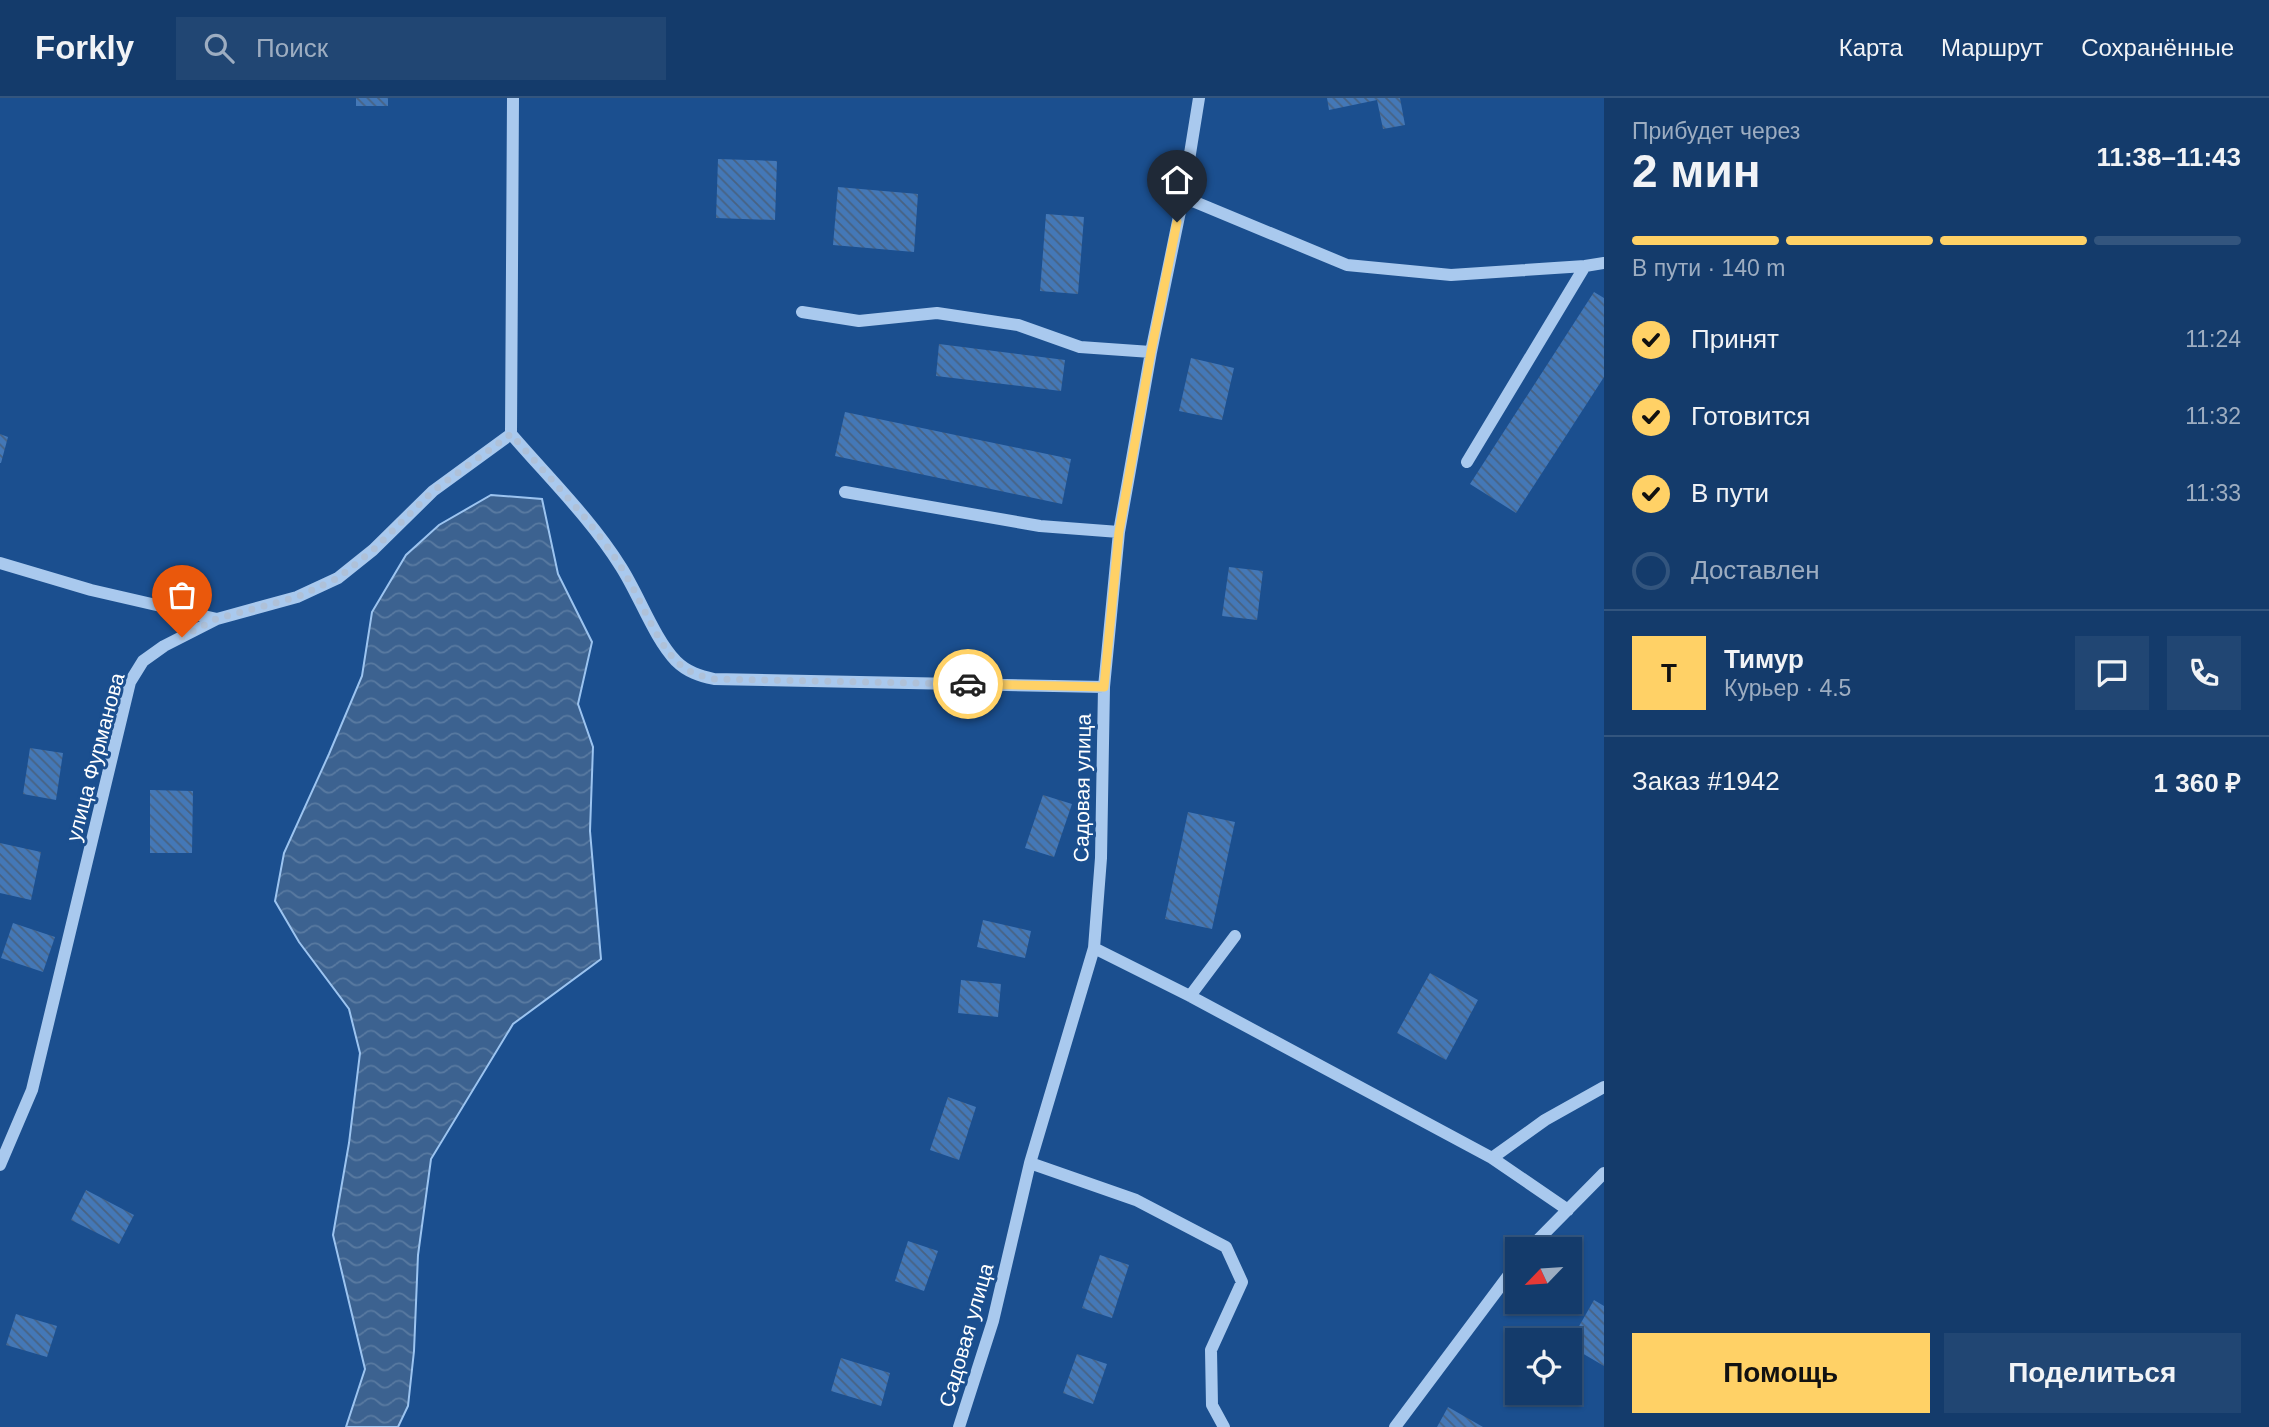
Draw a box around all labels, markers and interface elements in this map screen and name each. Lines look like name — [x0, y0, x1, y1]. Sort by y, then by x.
search box — [176, 17, 666, 80]
text: Forkly — [35, 29, 134, 66]
icon: search — [200, 29, 238, 67]
text: Поиск — [256, 33, 328, 63]
text: Карта — [1839, 34, 1903, 61]
text: Маршрут — [1941, 34, 2043, 61]
text: Сохранённые — [2081, 34, 2234, 61]
text: Прибудет через — [1632, 118, 1800, 144]
text: 11:38–11:43 — [2096, 142, 2241, 172]
text: 2 мин — [1632, 145, 1760, 197]
pin — [1147, 150, 1207, 222]
icon: home — [1158, 161, 1196, 199]
text: В пути · 140 m — [1632, 255, 1785, 281]
icon: check — [1632, 321, 1670, 359]
text: Принят — [1691, 324, 1779, 354]
text: 11:24 — [2185, 326, 2241, 352]
icon: check — [1632, 398, 1670, 436]
text: Готовится — [1691, 401, 1810, 431]
text: 11:32 — [2185, 403, 2241, 429]
icon: check — [1632, 475, 1670, 513]
text: В пути — [1691, 478, 1769, 508]
text: 11:33 — [2185, 480, 2241, 506]
text: Доставлен — [1691, 555, 1820, 585]
pin — [152, 565, 212, 637]
icon: bag — [163, 576, 201, 614]
button: chat — [2075, 636, 2149, 710]
button: phone — [2167, 636, 2241, 710]
text: Тимур — [1724, 644, 1804, 674]
courier — [933, 649, 1003, 719]
text: Т — [1661, 658, 1677, 688]
icon: car — [949, 665, 987, 703]
street label: улица Фурманова — [61, 670, 129, 844]
text: Курьер · 4.5 — [1724, 675, 1851, 701]
street label: Садовая улица — [1069, 713, 1095, 862]
text: Заказ #1942 — [1632, 766, 1780, 796]
text: 1 360 ₽ — [2154, 768, 2241, 798]
north arrow — [1505, 1237, 1582, 1314]
map controls — [1505, 1237, 1582, 1405]
street label: Садовая улица — [934, 1260, 998, 1410]
button: locate — [1505, 1328, 1582, 1405]
button: Помощь — [1632, 1333, 1930, 1413]
button: Поделиться — [1944, 1333, 2241, 1413]

